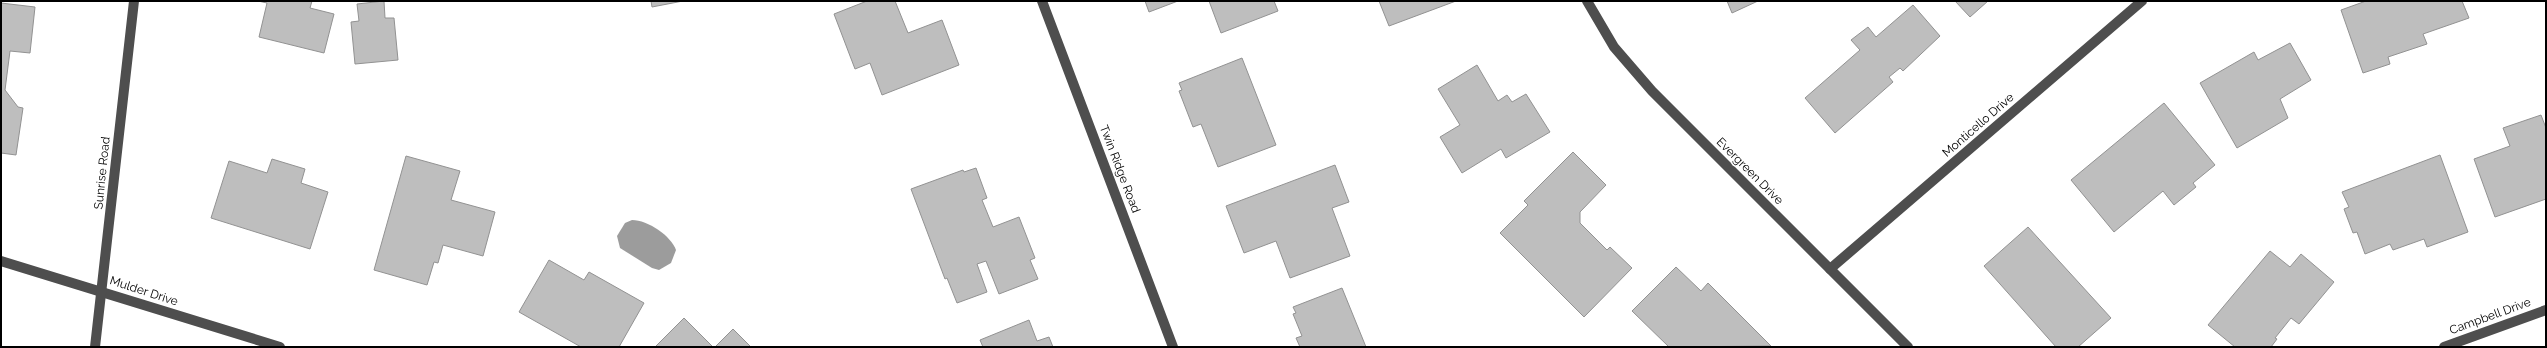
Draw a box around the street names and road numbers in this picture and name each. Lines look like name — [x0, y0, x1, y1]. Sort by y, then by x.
street label: Monticello Drive — [1939, 90, 2017, 160]
street label: Twin Ridge Road — [1097, 123, 1143, 215]
street label: Evergreen Drive — [1714, 135, 1786, 207]
street label: Sunrise Road — [91, 136, 113, 210]
street label: Mulder Drive — [108, 273, 180, 309]
street label: Campbell Drive — [2447, 295, 2533, 337]

